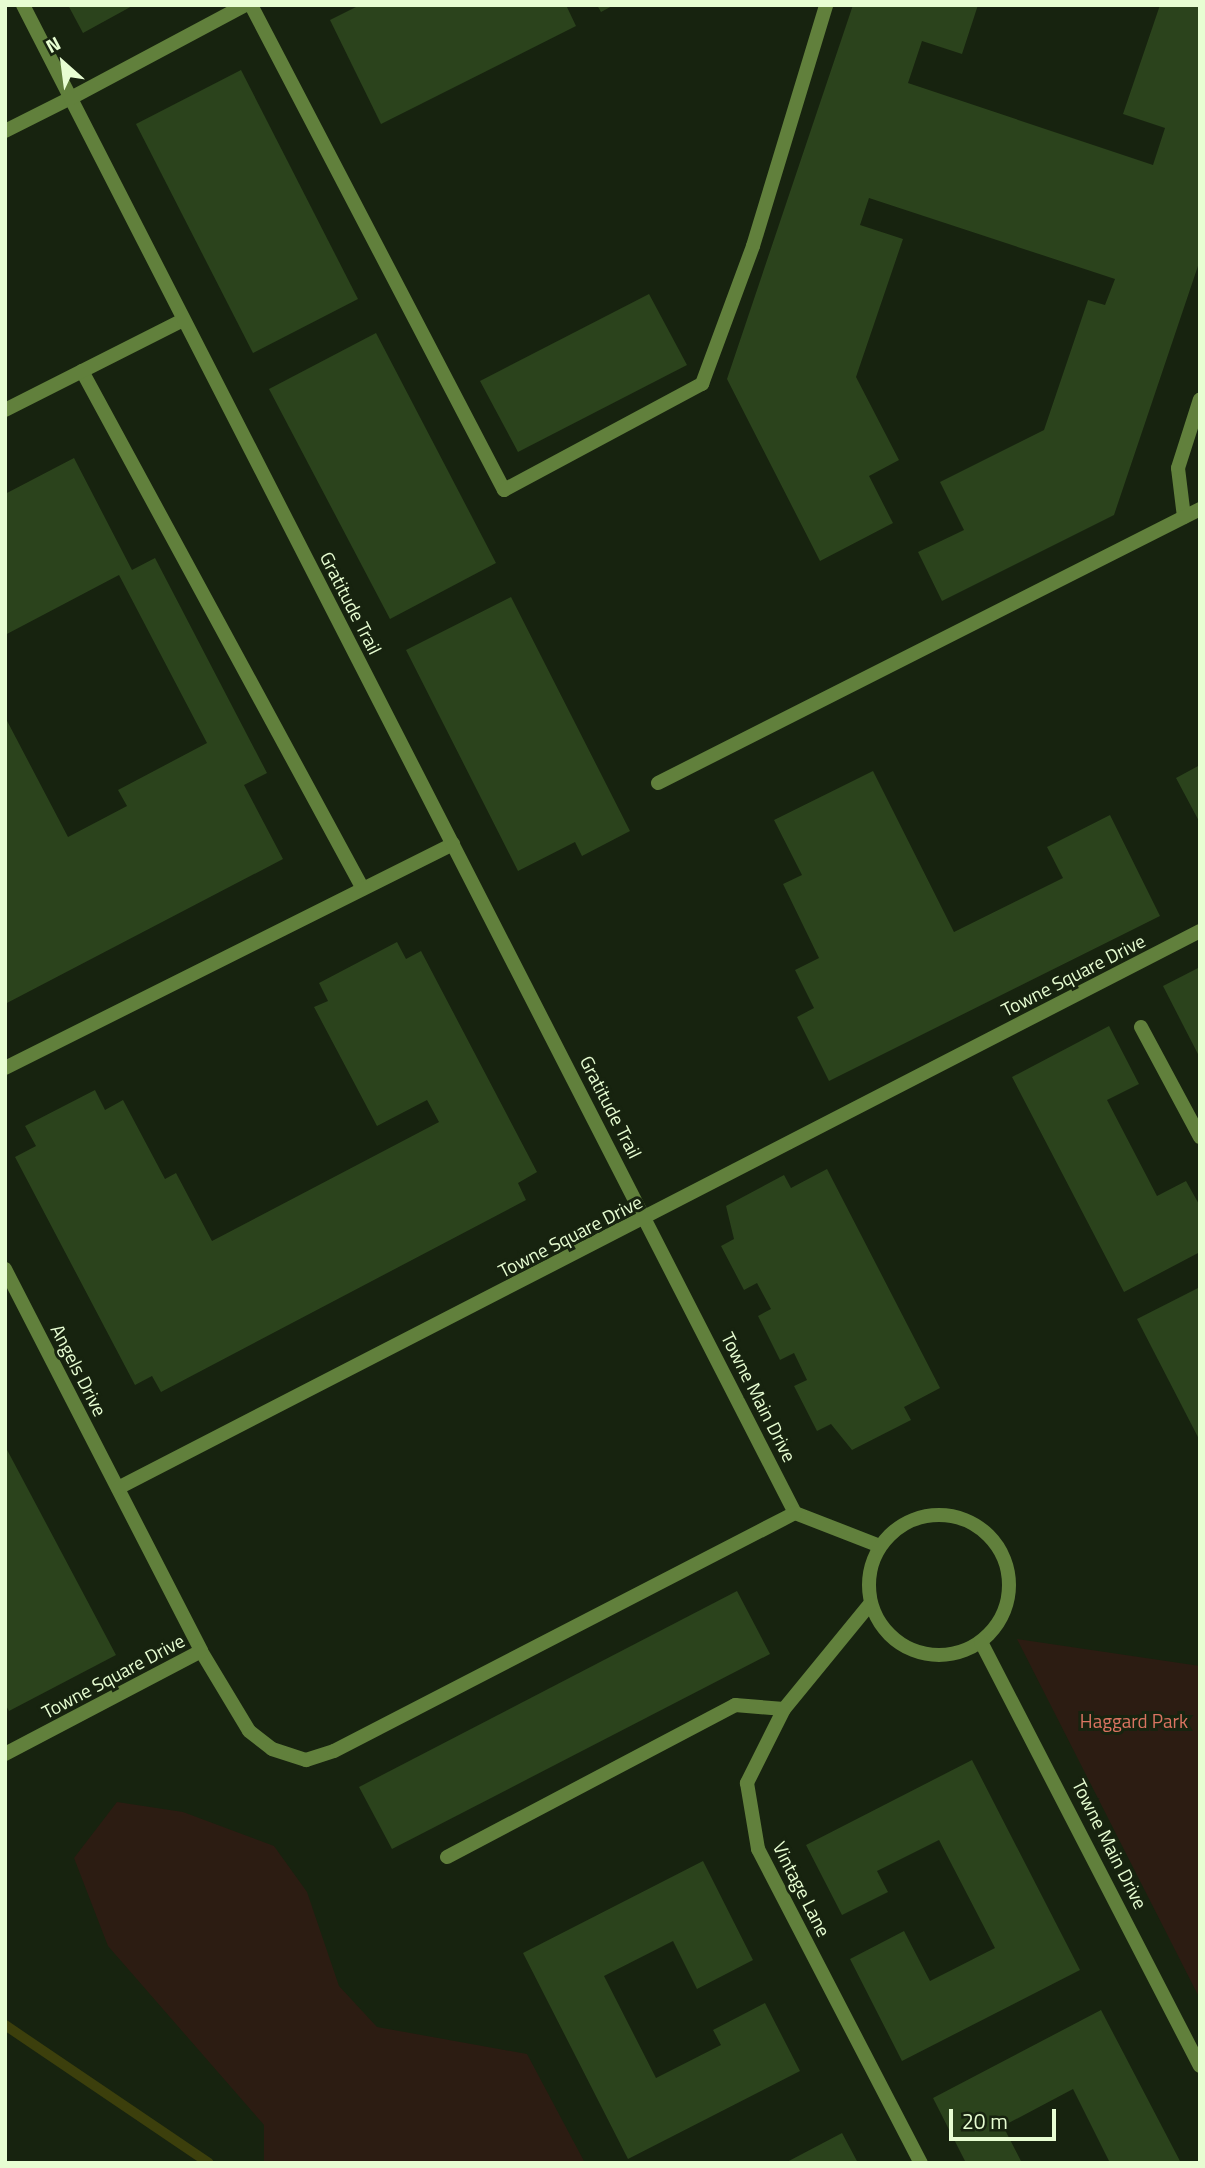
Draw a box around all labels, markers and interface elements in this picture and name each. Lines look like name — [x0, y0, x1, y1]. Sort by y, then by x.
north arrow — [28, 28, 98, 98]
text: N — [40, 28, 66, 60]
street label: Gratitude Trail — [315, 548, 387, 658]
street label: Towne Square Drive — [997, 929, 1149, 1021]
street label: Gratitude Trail — [575, 1052, 647, 1162]
street label: Towne Square Drive — [494, 1190, 646, 1282]
street label: Angels Drive — [46, 1320, 112, 1420]
street label: Towne Main Drive — [717, 1328, 801, 1466]
street label: Towne Square Drive — [38, 1629, 188, 1723]
park label: Haggard Park — [1080, 1710, 1188, 1732]
street label: Towne Main Drive — [1068, 1775, 1152, 1913]
street label: Vintage Lane — [768, 1838, 836, 1940]
scale bar — [953, 2094, 1060, 2138]
text: 20 m — [962, 2105, 1008, 2137]

